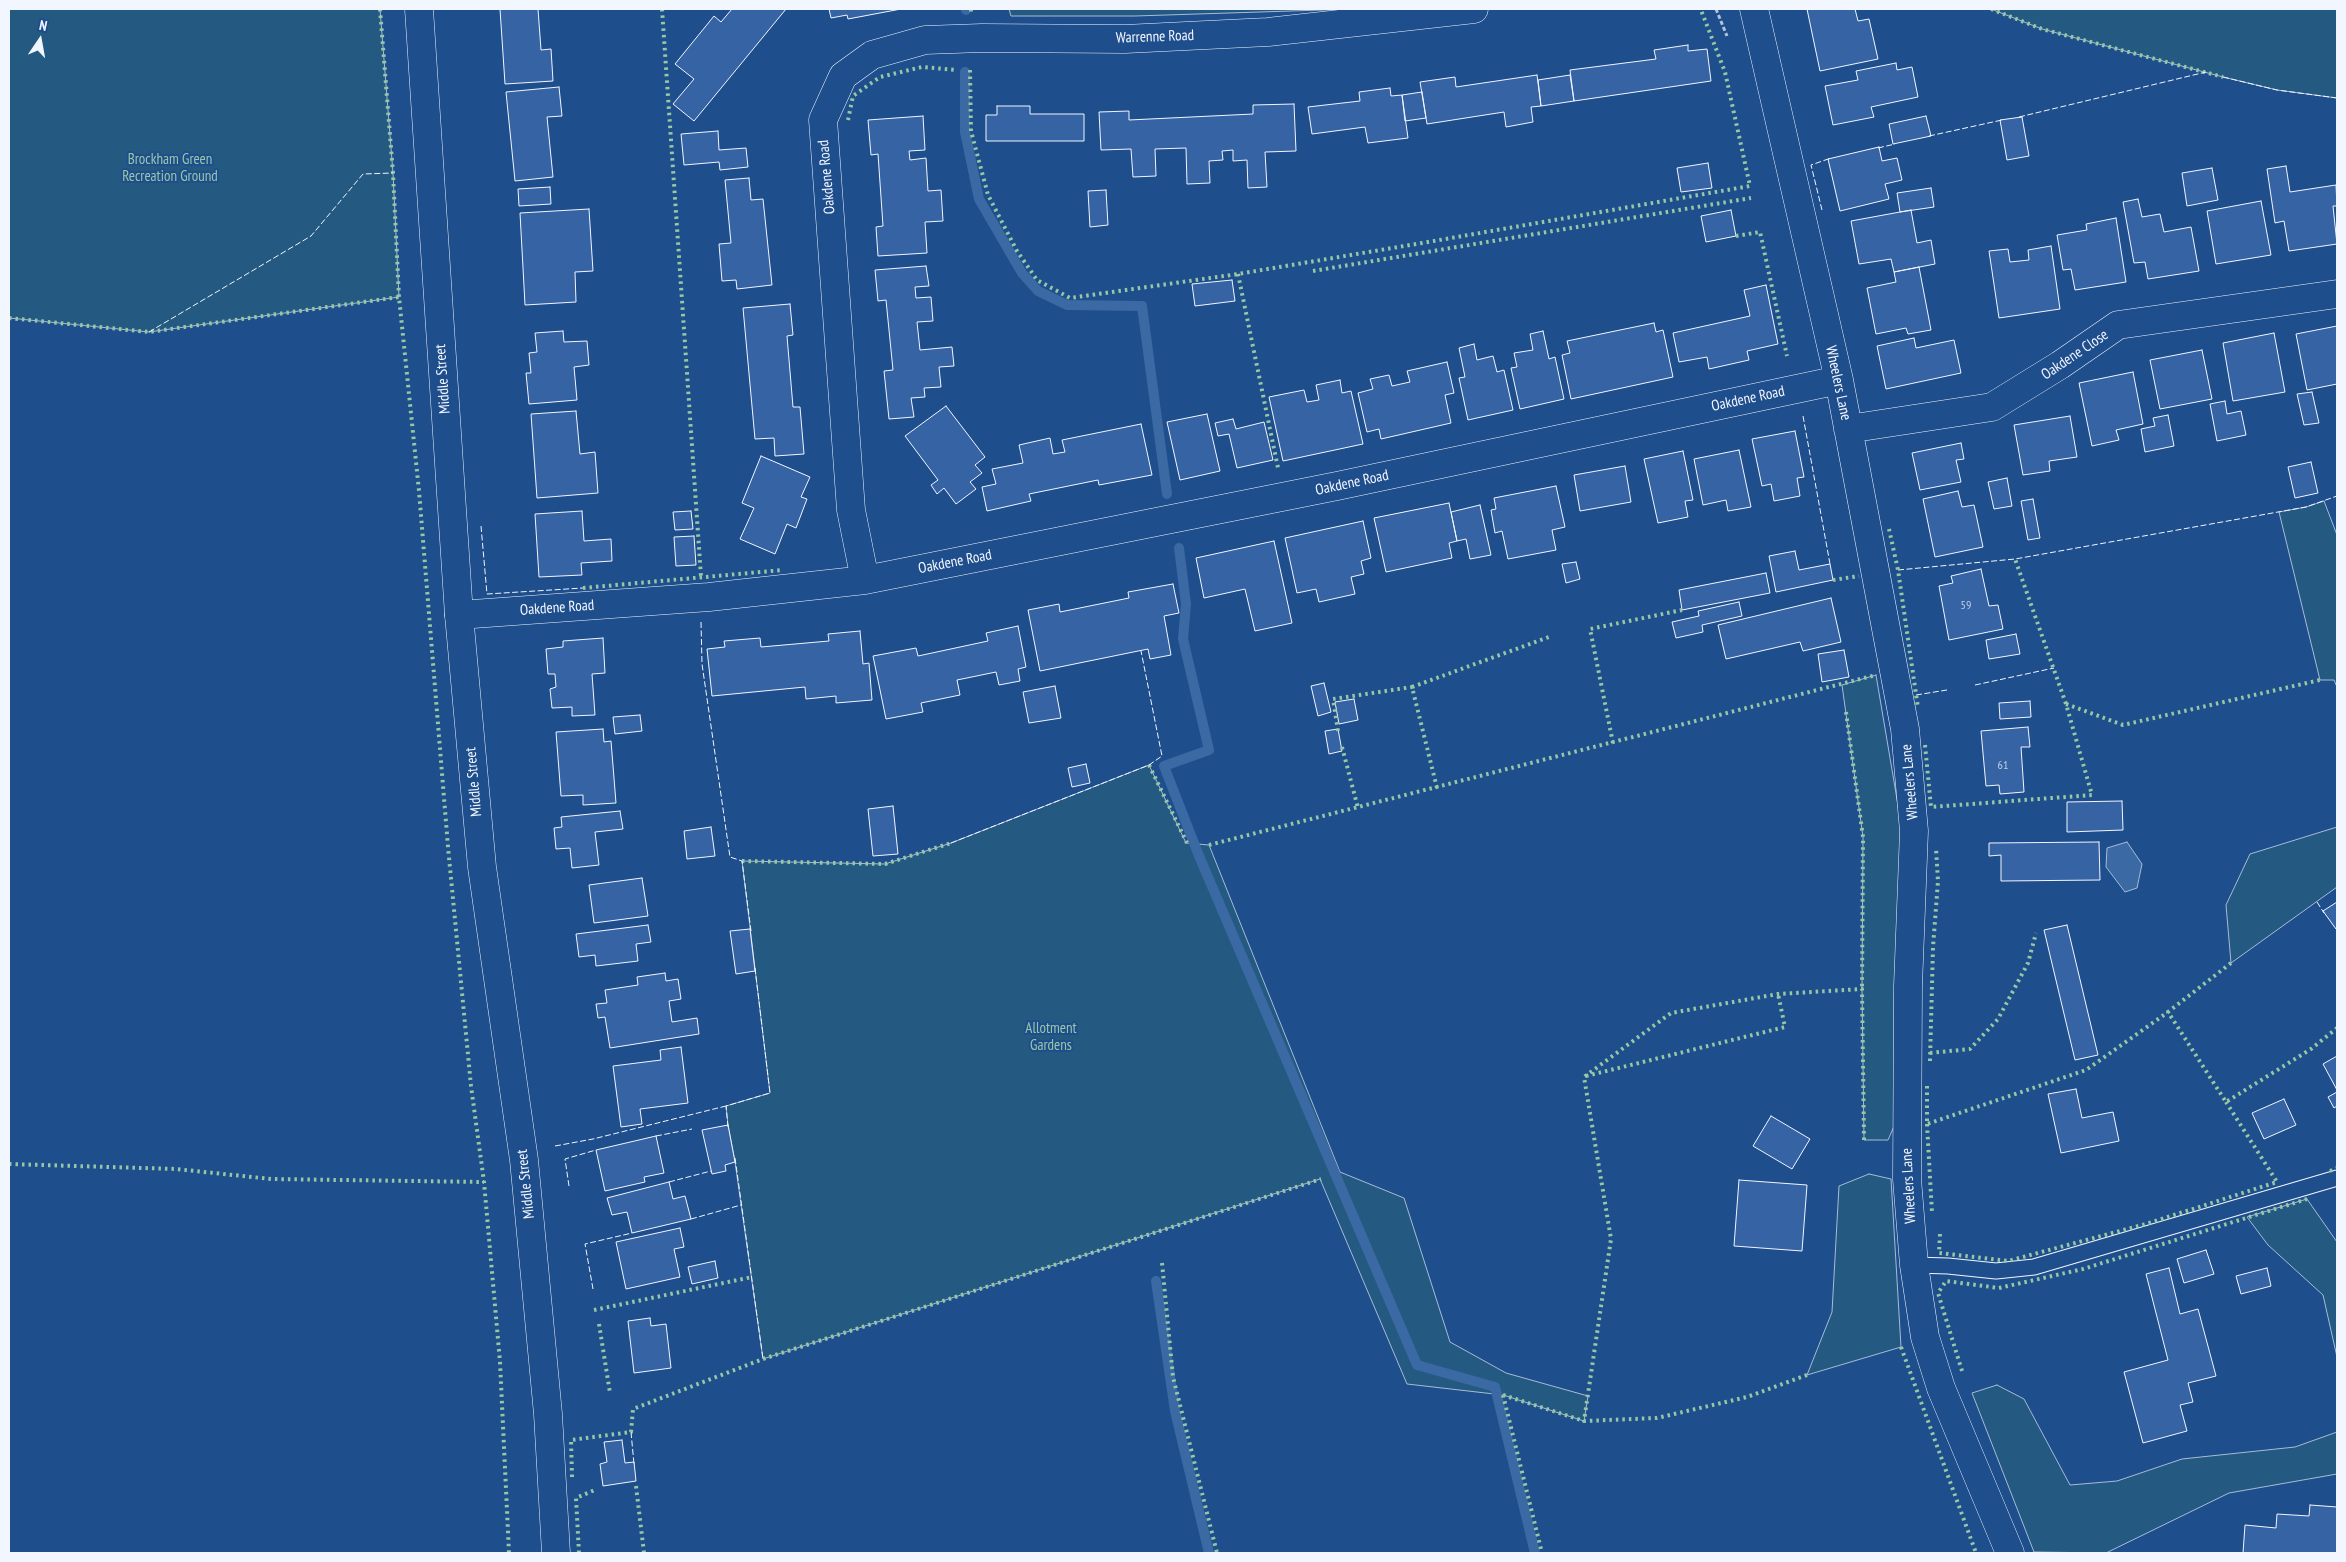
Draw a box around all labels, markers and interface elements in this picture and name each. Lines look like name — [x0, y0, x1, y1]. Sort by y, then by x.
north arrow — [15, 15, 65, 65]
text: N — [38, 16, 49, 35]
street label: Warrenne Road — [1116, 27, 1194, 47]
street label: Oakdene Road — [815, 139, 839, 215]
park label: Brockham Green Recreation Ground — [122, 151, 218, 186]
street label: Oakdene Close — [2038, 326, 2112, 384]
street label: Middle Street — [432, 344, 454, 414]
street label: Wheelers Lane — [1821, 344, 1855, 422]
street label: Oakdene Road — [1710, 382, 1786, 416]
street label: Oakdene Road — [1314, 466, 1390, 500]
street label: Oakdene Road — [917, 546, 993, 578]
street label: Oakdene Road — [519, 596, 595, 620]
house number: 59 — [1961, 599, 1971, 613]
street label: Wheelers Lane — [1898, 743, 1922, 821]
street label: Middle Street — [462, 746, 486, 818]
house number: 61 — [1998, 759, 2008, 773]
park label: Allotment Gardens — [1025, 1020, 1077, 1055]
street label: Middle Street — [513, 1148, 539, 1220]
street label: Wheelers Lane — [1898, 1148, 1920, 1224]

